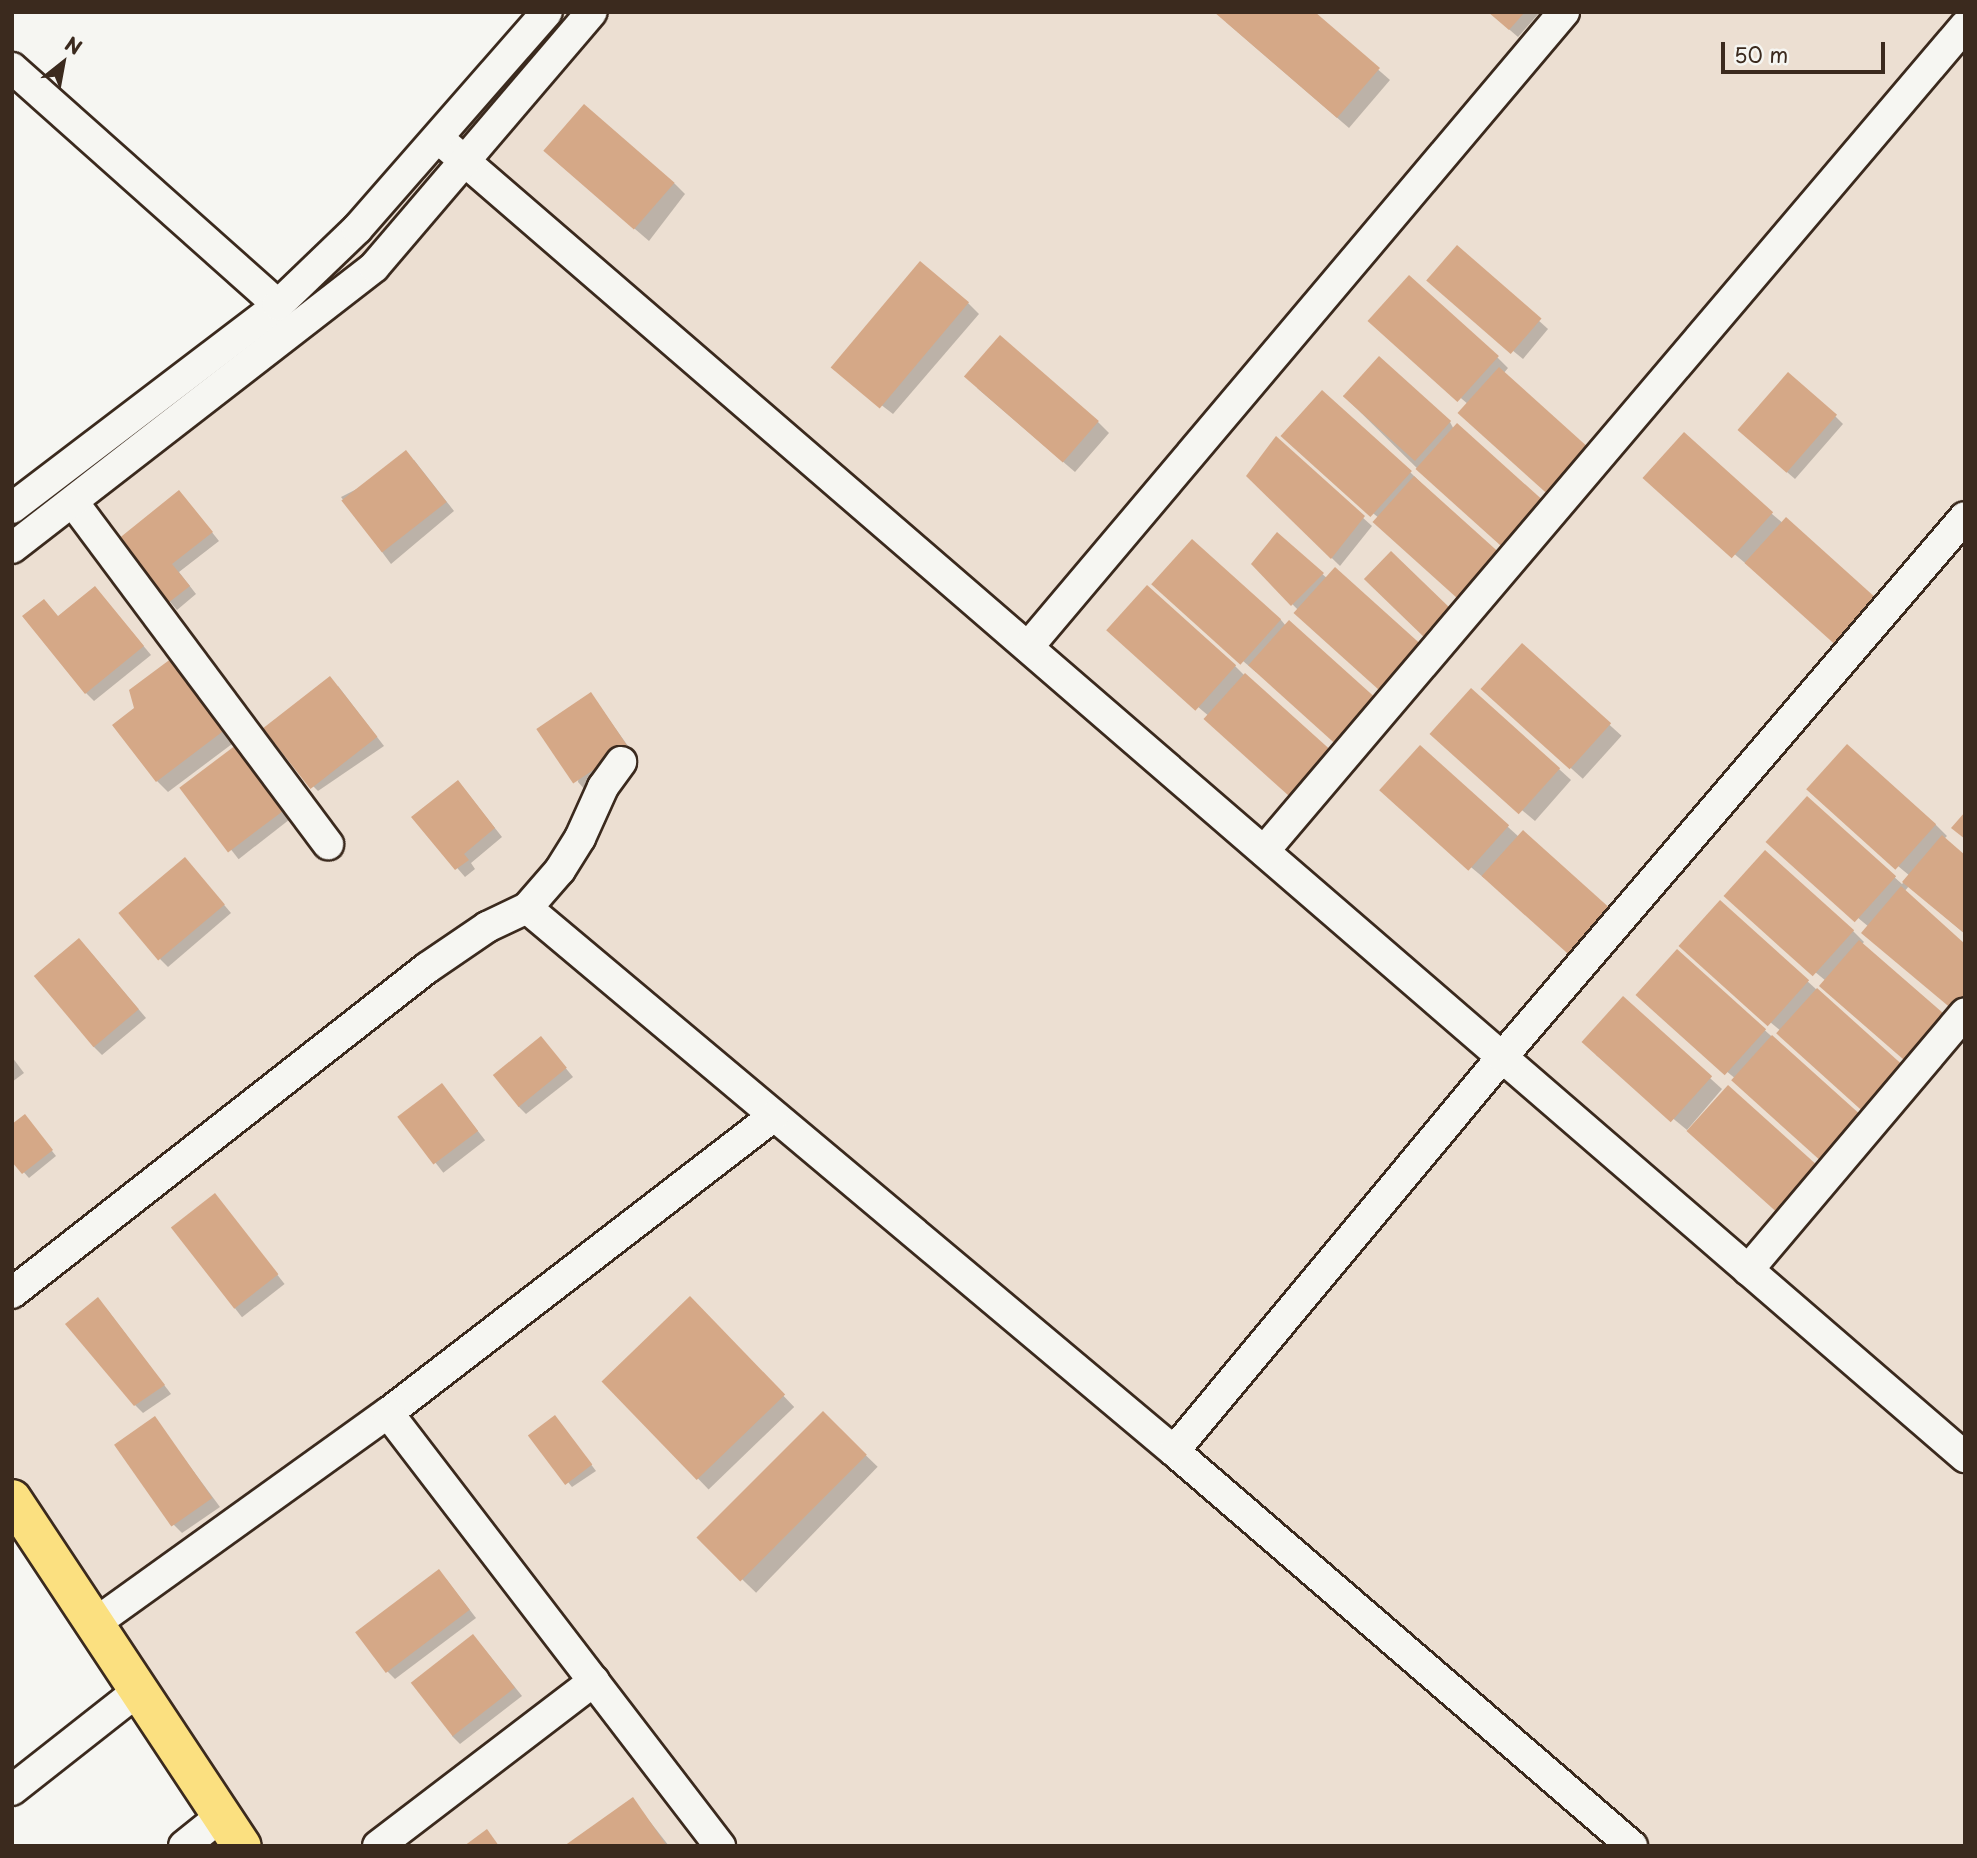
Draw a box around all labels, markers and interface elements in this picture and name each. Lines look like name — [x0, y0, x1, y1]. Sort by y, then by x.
north arrow — [28, 28, 98, 98]
scale bar — [1725, 28, 1890, 72]
text: N — [60, 29, 87, 61]
text: 50 m — [1734, 38, 1788, 70]

